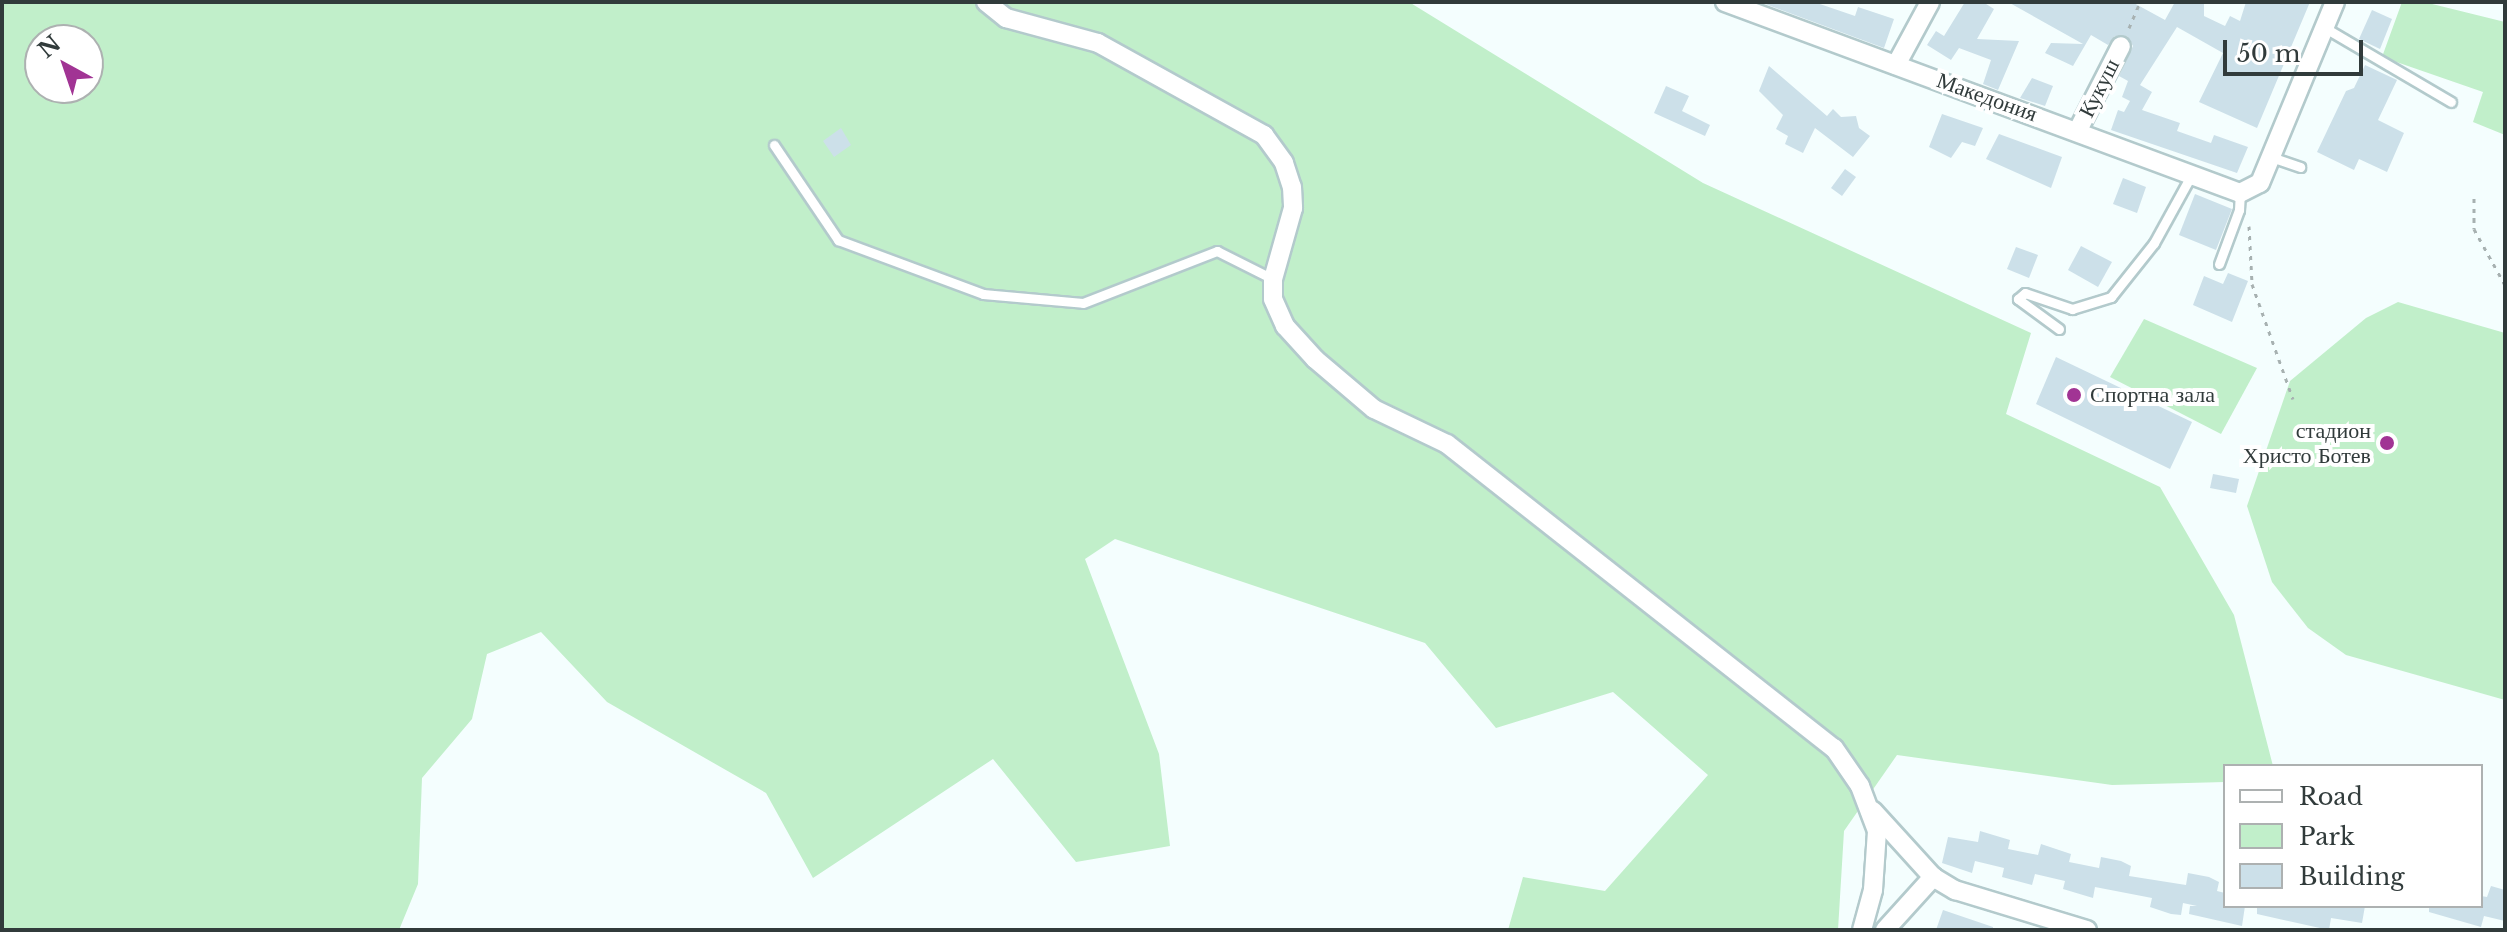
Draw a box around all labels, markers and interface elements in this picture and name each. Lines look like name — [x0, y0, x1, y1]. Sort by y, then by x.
north arrow — [24, 24, 104, 104]
scale bar — [2227, 24, 2367, 74]
text: N — [33, 30, 66, 64]
text: 50 m — [2237, 39, 2300, 68]
street label: Кукуш — [2073, 54, 2125, 122]
street label: Македония — [1933, 67, 2041, 127]
place label: Спортна зала — [2090, 382, 2215, 408]
marker: Спортна зала — [2065, 386, 2083, 404]
place label: стадион Христо Ботев — [2243, 417, 2371, 468]
marker: стадион Христо Ботев — [2378, 434, 2396, 452]
legend — [2223, 764, 2483, 908]
text: Road — [2299, 782, 2363, 811]
text: Park — [2299, 822, 2355, 851]
text: Building — [2299, 862, 2405, 891]

